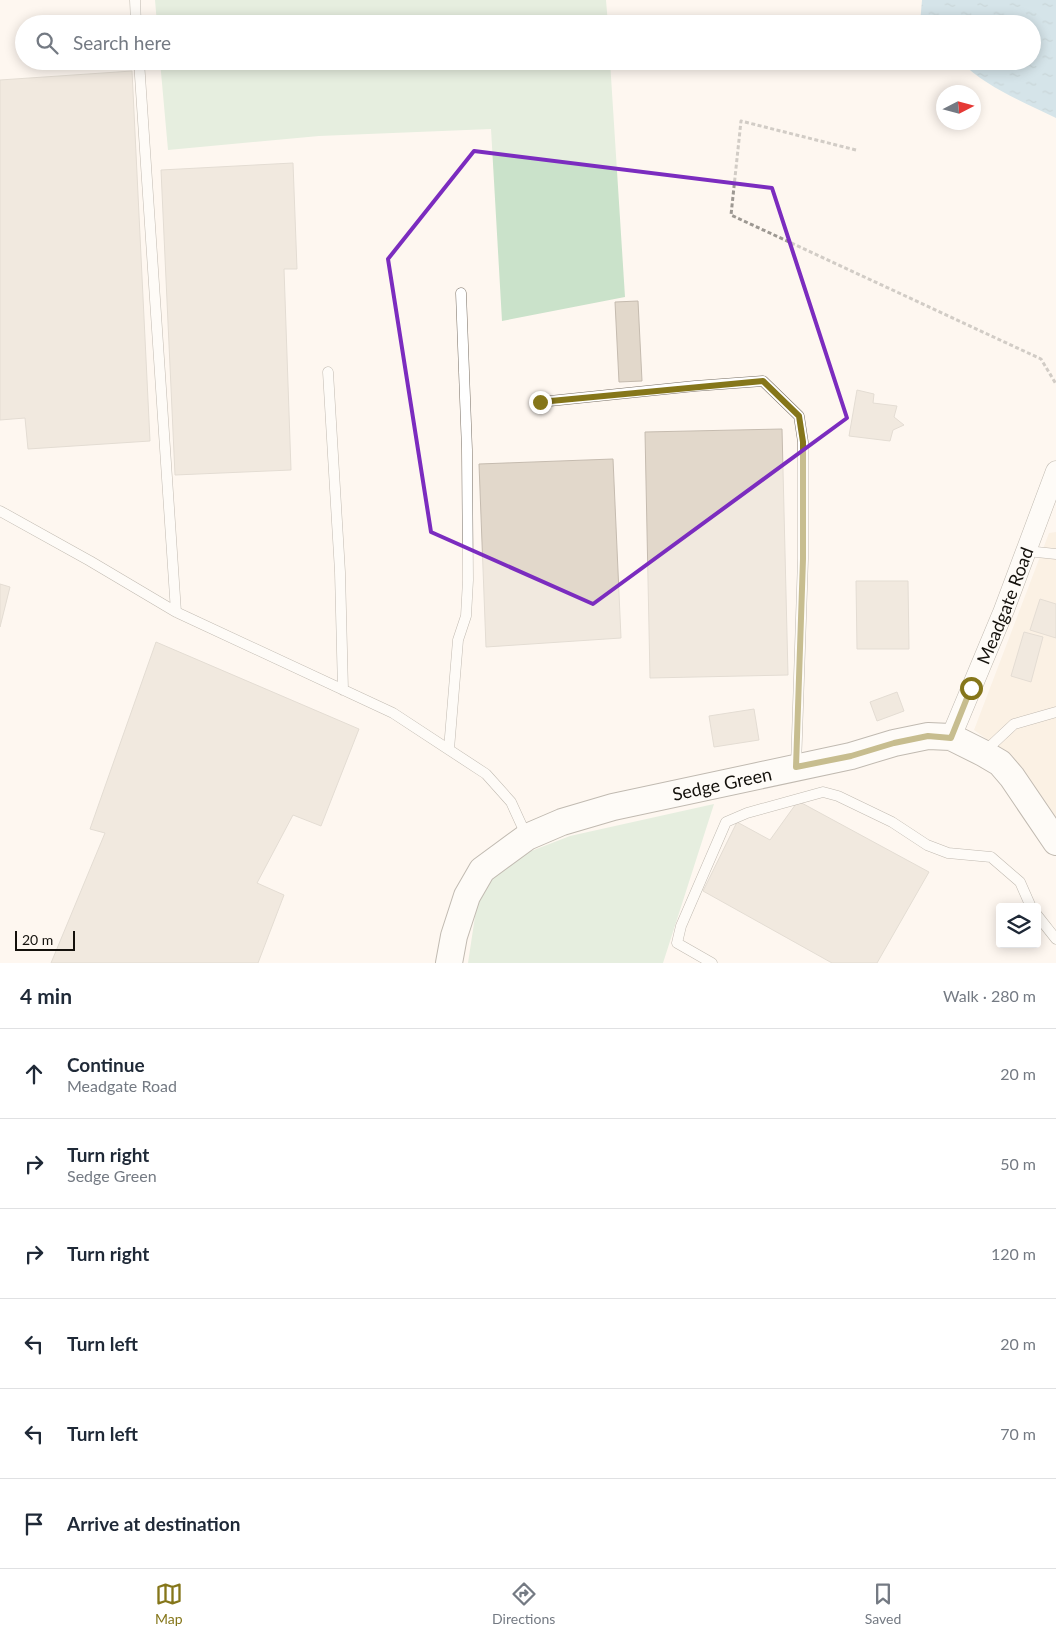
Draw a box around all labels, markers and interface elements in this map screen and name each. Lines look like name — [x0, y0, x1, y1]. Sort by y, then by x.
search box — [15, 15, 1041, 70]
icon: search — [33, 29, 61, 57]
text: Search here — [73, 31, 171, 54]
north arrow — [936, 85, 981, 130]
route end — [529, 391, 552, 414]
street label: Meadgate Road — [972, 544, 1038, 667]
route start — [960, 677, 983, 700]
street label: Sedge Green — [670, 762, 774, 805]
map controls — [996, 903, 1041, 948]
button: layers — [996, 903, 1041, 948]
scale bar — [15, 928, 75, 951]
text: 20 m — [22, 931, 53, 948]
text: 4 min — [20, 983, 72, 1008]
text: Walk · 280 m — [943, 986, 1036, 1005]
text: Continue — [67, 1053, 145, 1076]
icon: ahead — [20, 1060, 48, 1088]
text: 20 m — [1000, 1064, 1036, 1083]
text: Meadgate Road — [67, 1076, 177, 1095]
text: Turn right — [67, 1143, 149, 1166]
icon: right — [20, 1150, 48, 1178]
text: 50 m — [1000, 1154, 1036, 1173]
text: Sedge Green — [67, 1166, 157, 1185]
icon: right — [20, 1240, 48, 1268]
text: Turn right — [67, 1242, 149, 1265]
text: 120 m — [991, 1244, 1036, 1263]
icon: left — [20, 1330, 48, 1358]
text: Turn left — [67, 1332, 138, 1355]
text: 20 m — [1000, 1334, 1036, 1353]
icon: left — [20, 1420, 48, 1448]
text: Turn left — [67, 1422, 138, 1445]
text: 70 m — [1000, 1424, 1036, 1443]
icon: arrive — [20, 1510, 48, 1538]
text: Arrive at destination — [67, 1512, 240, 1535]
tab: Map — [155, 1580, 183, 1627]
tab: Directions — [492, 1580, 555, 1627]
tab: Saved — [865, 1580, 901, 1627]

